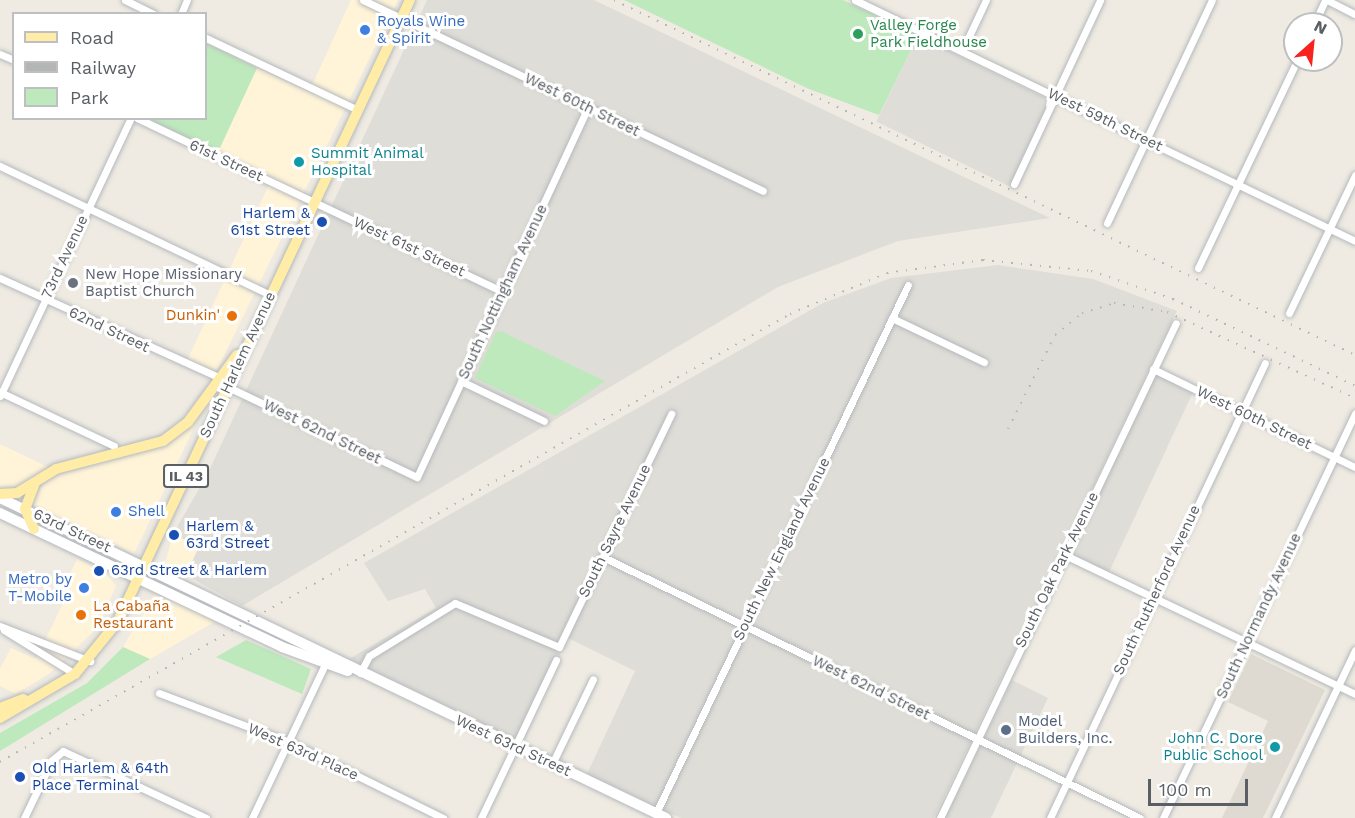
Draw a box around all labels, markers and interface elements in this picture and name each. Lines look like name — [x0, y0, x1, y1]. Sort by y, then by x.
legend — [12, 12, 207, 120]
place label: Royals Wine & Spirit — [377, 12, 465, 47]
north arrow — [1283, 12, 1343, 72]
place label: Valley Forge Park Fieldhouse — [870, 16, 987, 51]
text: N — [1311, 16, 1330, 38]
marker: Royals Wine & Spirit — [358, 23, 372, 37]
text: Road — [70, 27, 114, 48]
marker: Valley Forge Park Fieldhouse — [851, 27, 865, 41]
text: Railway — [70, 57, 136, 78]
street label: West 60th Street — [521, 69, 643, 141]
street label: West 59th Street — [1045, 84, 1165, 156]
text: Park — [70, 87, 109, 108]
street label: 61st Street — [186, 136, 266, 186]
place label: Summit Animal Hospital — [311, 144, 424, 179]
marker: Summit Animal Hospital — [292, 155, 306, 169]
street label: South Nottingham Avenue — [454, 201, 552, 383]
place label: Harlem & 61st Street — [231, 204, 310, 239]
street label: 73rd Avenue — [38, 212, 92, 302]
street label: West 61st Street — [350, 213, 468, 281]
marker: Harlem & 61st Street — [315, 215, 329, 229]
place label: New Hope Missionary Baptist Church — [85, 265, 242, 300]
marker: New Hope Missionary Baptist Church — [66, 276, 80, 290]
street label: South Harlem Avenue — [196, 289, 280, 441]
street label: 62nd Street — [66, 303, 152, 357]
place label: Dunkin' — [166, 307, 220, 325]
marker: Dunkin' — [225, 309, 239, 323]
street label: West 60th Street — [1193, 382, 1315, 454]
street label: West 62nd Street — [260, 396, 384, 468]
street label: South New England Avenue — [730, 454, 834, 644]
street label: South Sayre Avenue — [575, 461, 655, 601]
road number: IL 43 — [162, 465, 210, 487]
street label: South Oak Park Avenue — [1011, 489, 1103, 651]
street label: South Rutherford Avenue — [1110, 502, 1204, 678]
place label: Shell — [128, 503, 165, 521]
street label: 63rd Street — [30, 505, 114, 557]
marker: Shell — [109, 505, 123, 519]
place label: Harlem & 63rd Street — [186, 517, 269, 552]
marker: Harlem & 63rd Street — [167, 528, 181, 542]
street label: South Normandy Avenue — [1212, 530, 1306, 702]
place label: 63rd Street & Harlem — [111, 562, 267, 580]
marker: 63rd Street & Harlem — [92, 564, 106, 578]
place label: Metro by T-Mobile — [8, 570, 72, 605]
marker: Metro by T-Mobile — [77, 581, 91, 595]
place label: La Cabaña Restaurant — [93, 597, 173, 632]
marker: La Cabaña Restaurant — [74, 608, 88, 622]
street label: West 62nd Street — [809, 652, 933, 724]
street label: West 63rd Street — [452, 711, 574, 781]
place label: Model Builders, Inc. — [1018, 712, 1113, 747]
street label: West 63rd Place — [245, 719, 361, 785]
marker: Model Builders, Inc. — [999, 723, 1013, 737]
place label: John C. Dore Public School — [1163, 729, 1263, 764]
marker: John C. Dore Public School — [1268, 740, 1282, 754]
place label: Old Harlem & 64th Place Terminal — [32, 759, 169, 794]
scale bar — [1151, 767, 1252, 805]
marker: Old Harlem & 64th Place Terminal — [13, 770, 27, 784]
text: 100 m — [1159, 779, 1212, 800]

